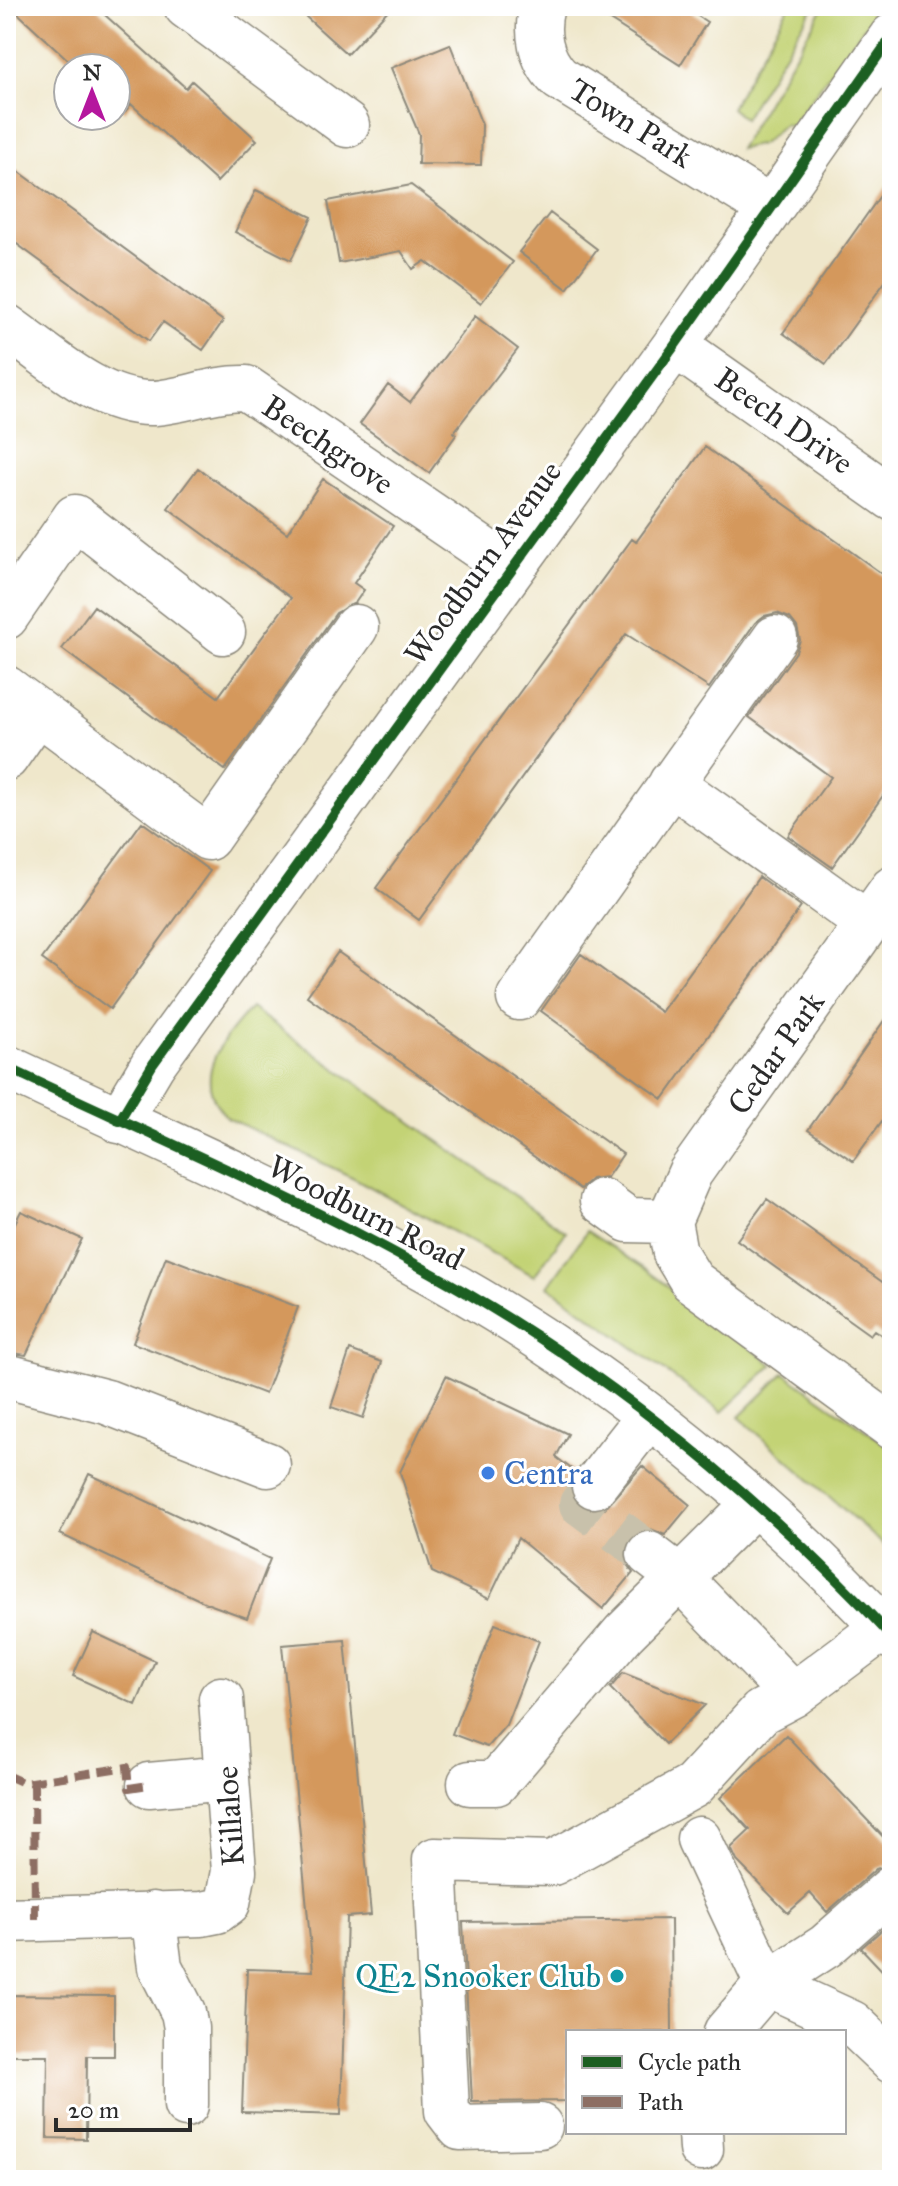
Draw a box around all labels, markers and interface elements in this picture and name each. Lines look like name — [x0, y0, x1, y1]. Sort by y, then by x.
north arrow — [52, 52, 132, 132]
text: N — [83, 59, 102, 86]
street label: Town Park — [562, 70, 700, 176]
street label: Beech Drive — [707, 359, 861, 483]
street label: Beechgrove — [255, 387, 401, 503]
street label: Woodburn Avenue — [396, 453, 570, 673]
street label: Cedar Park — [719, 984, 833, 1122]
street label: Woodburn Road — [261, 1147, 471, 1279]
place label: Centra — [504, 1454, 594, 1493]
marker: Centra — [479, 1464, 497, 1482]
street label: Killaloe — [207, 1764, 253, 1868]
place label: QE2 Snooker Club — [355, 1957, 601, 1996]
marker: QE2 Snooker Club — [608, 1967, 626, 1985]
legend — [566, 2030, 846, 2134]
text: Cycle path — [638, 2047, 741, 2077]
scale bar — [56, 2082, 190, 2132]
text: Path — [638, 2087, 683, 2117]
text: 20 m — [68, 2095, 119, 2125]

